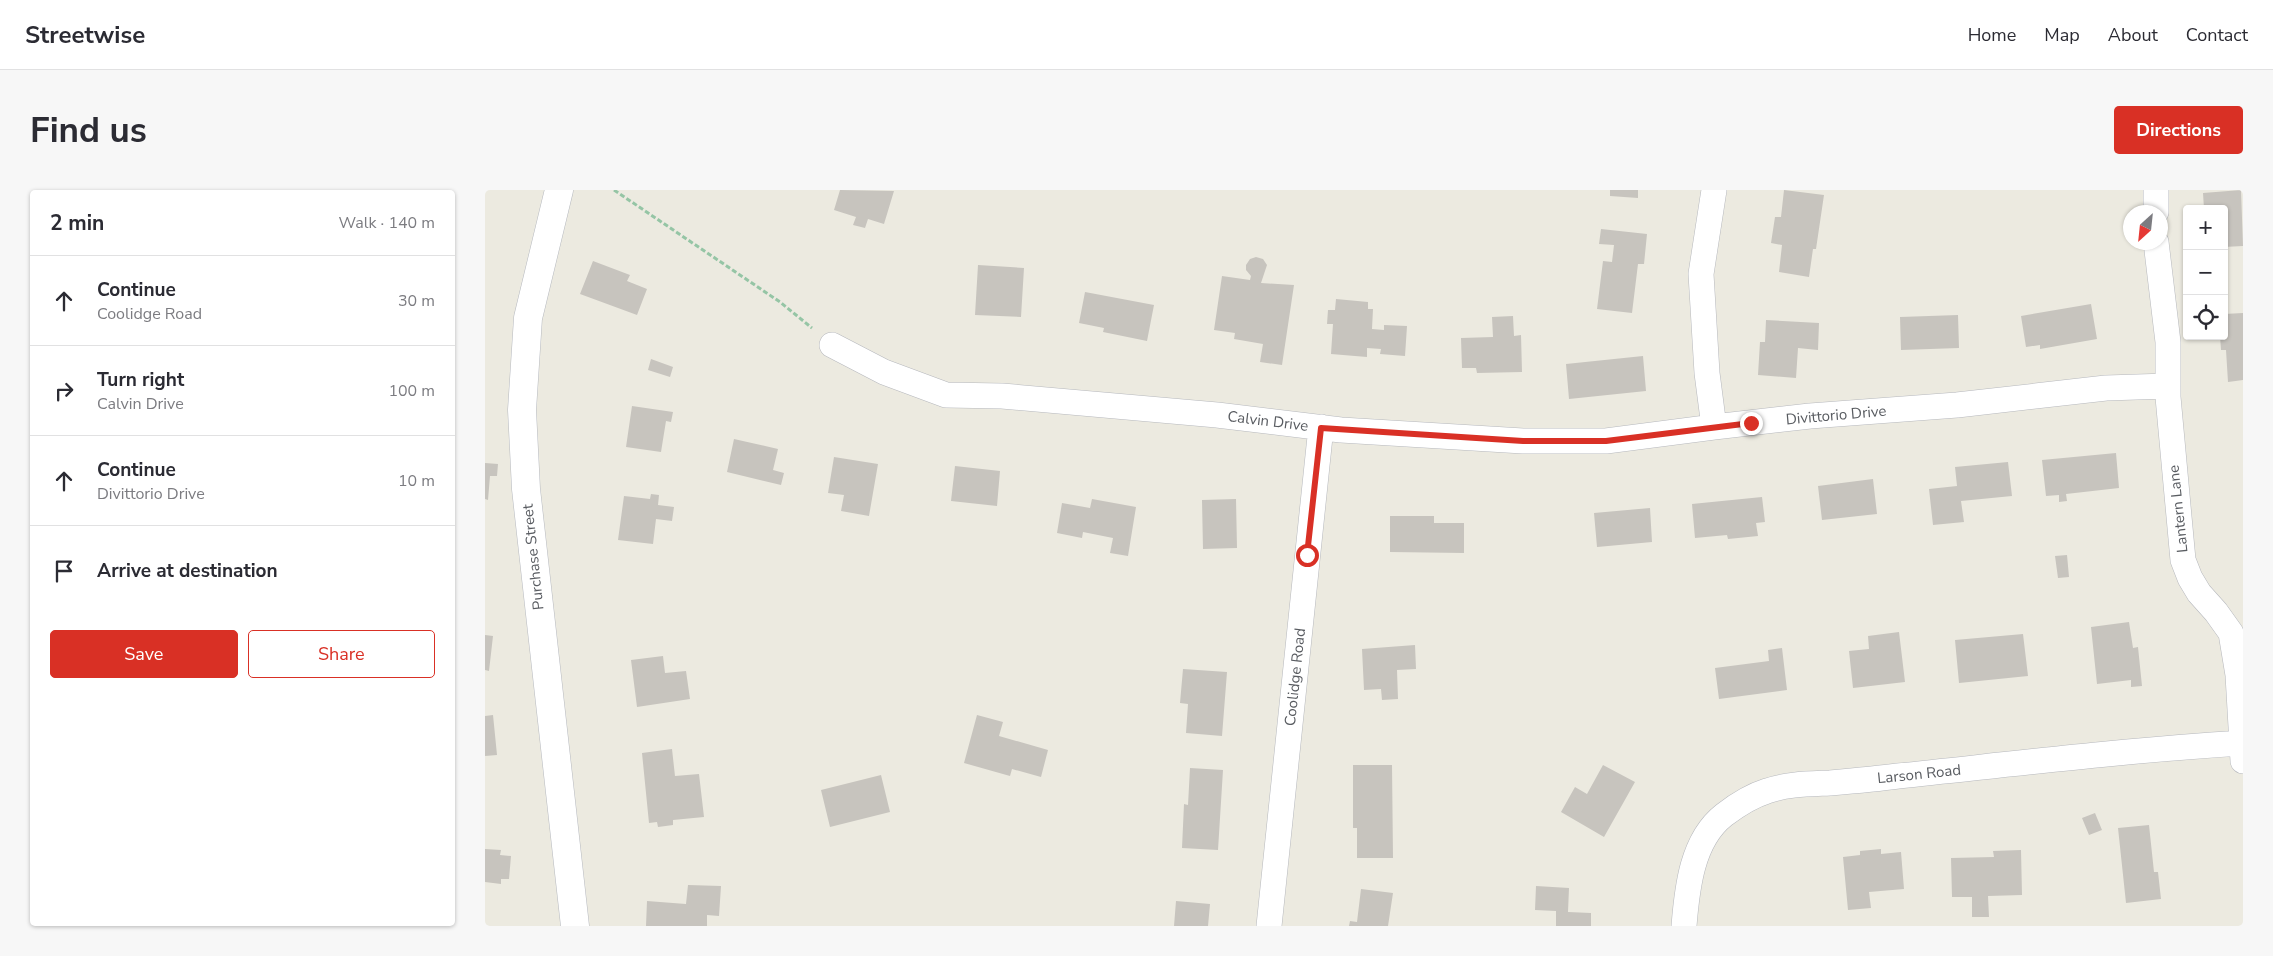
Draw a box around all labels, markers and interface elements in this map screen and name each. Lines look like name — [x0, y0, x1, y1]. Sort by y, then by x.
text: Streetwise — [25, 19, 145, 51]
text: Home — [1968, 23, 2016, 47]
text: Map — [2044, 23, 2080, 47]
text: About — [2108, 23, 2158, 47]
text: Contact — [2186, 23, 2248, 47]
button: Directions — [2114, 106, 2243, 154]
text: Find us — [30, 107, 147, 154]
north arrow — [2123, 205, 2168, 250]
map controls — [2183, 205, 2228, 340]
button: + — [2183, 205, 2228, 250]
text: 2 min — [50, 209, 104, 237]
text: Walk · 140 m — [339, 212, 435, 234]
button: − — [2183, 250, 2228, 295]
text: Continue — [97, 277, 176, 303]
icon: ahead — [50, 287, 78, 315]
text: 30 m — [398, 290, 435, 312]
button: locate — [2183, 295, 2228, 340]
text: Coolidge Road — [97, 303, 202, 325]
text: Turn right — [97, 367, 184, 393]
icon: right — [50, 377, 78, 405]
text: 100 m — [388, 380, 435, 402]
text: Calvin Drive — [97, 393, 184, 415]
street label: Divittorio Drive — [1785, 401, 1887, 429]
street label: Calvin Drive — [1226, 406, 1310, 436]
route end — [1740, 412, 1763, 435]
text: Continue — [97, 457, 176, 483]
street label: Lantern Lane — [2163, 464, 2193, 554]
icon: ahead — [50, 467, 78, 495]
text: 10 m — [398, 470, 435, 492]
text: Divittorio Drive — [97, 483, 205, 505]
street label: Purchase Street — [517, 502, 549, 611]
route start — [1296, 544, 1319, 567]
icon: arrive — [50, 557, 78, 585]
text: Arrive at destination — [97, 558, 278, 584]
street label: Coolidge Road — [1280, 627, 1310, 727]
button: Save — [50, 630, 238, 678]
button: Share — [248, 630, 435, 678]
street label: Larson Road — [1876, 760, 1962, 788]

